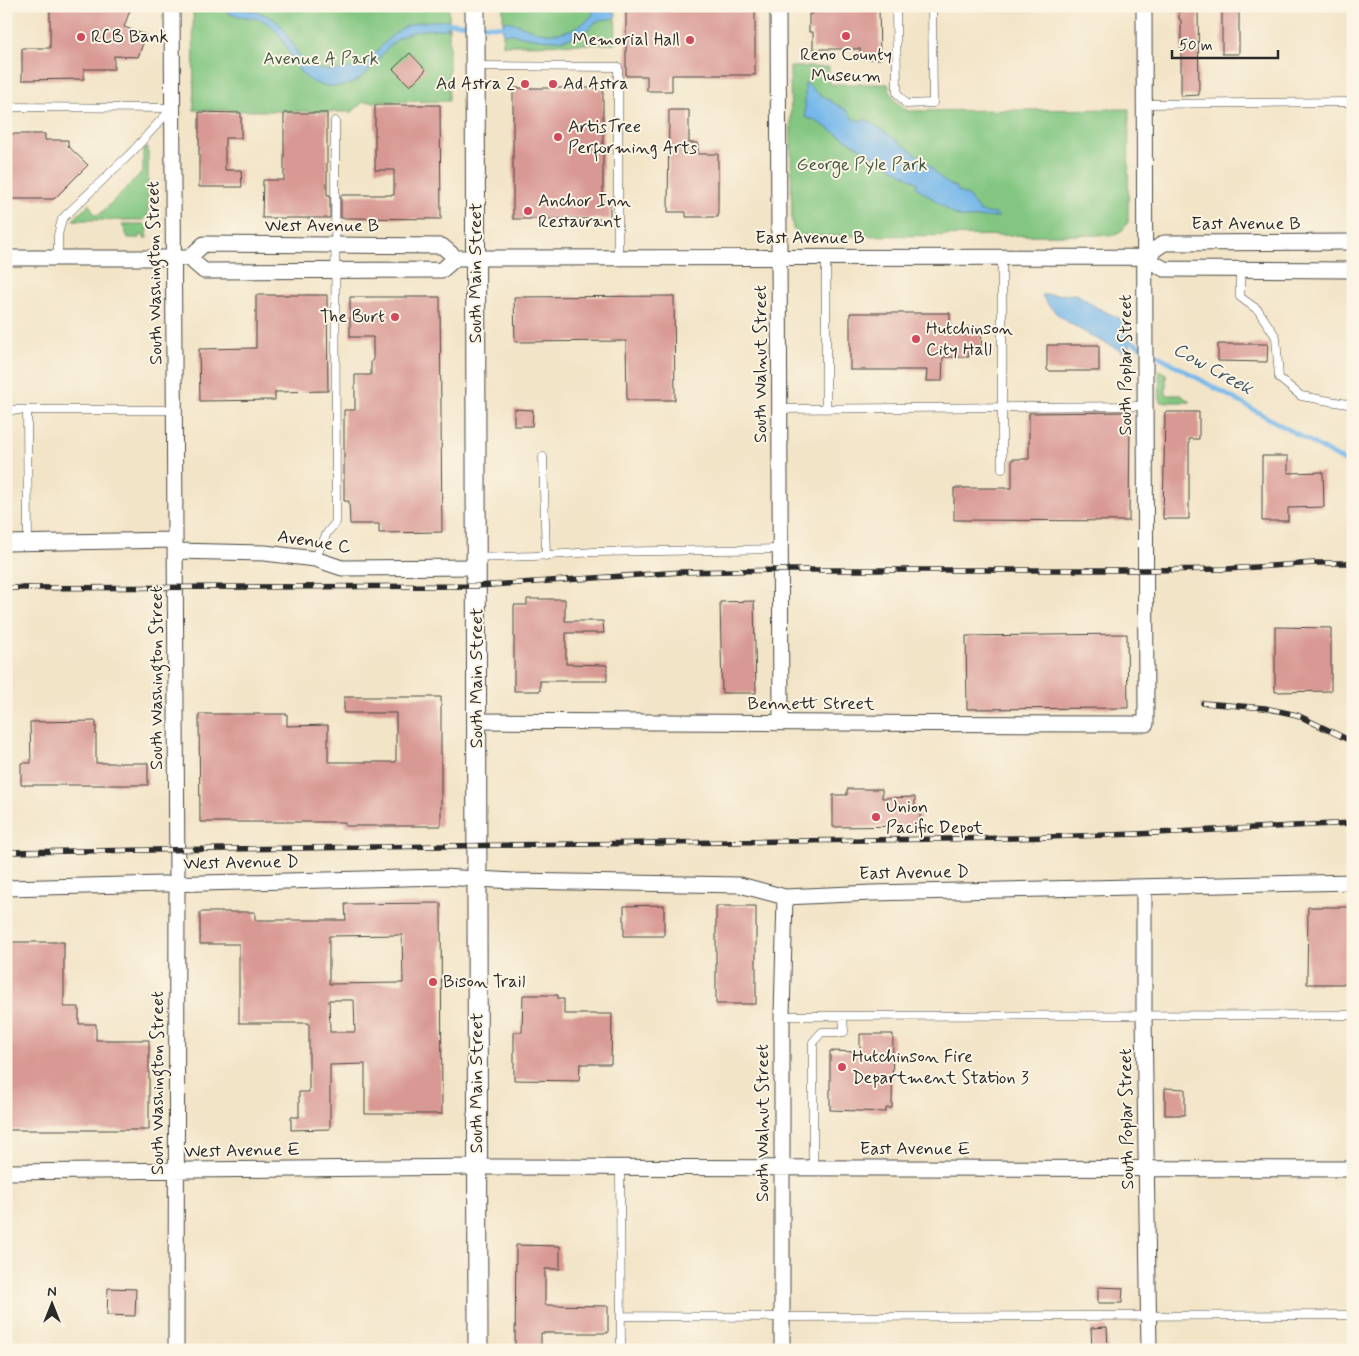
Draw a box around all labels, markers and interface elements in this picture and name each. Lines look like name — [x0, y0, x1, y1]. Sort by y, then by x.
place label: RCB Bank — [91, 25, 169, 49]
place label: Memorial Hall — [572, 28, 680, 52]
scale bar — [1172, 28, 1278, 60]
marker: Reno County Museum — [840, 30, 852, 42]
marker: RCB Bank — [75, 31, 87, 43]
marker: Memorial Hall — [684, 34, 696, 46]
text: 50 m — [1179, 36, 1213, 56]
place label: Reno County Museum — [800, 43, 892, 88]
park label: Avenue A Park — [263, 47, 379, 71]
place label: Ad Astra 2 — [436, 72, 515, 96]
place label: Ad Astra — [563, 72, 629, 96]
marker: Ad Astra 2 — [519, 78, 531, 90]
marker: Ad Astra — [547, 78, 559, 90]
place label: ArtisTree Performing Arts — [568, 115, 697, 162]
marker: ArtisTree Performing Arts — [552, 131, 564, 143]
park label: George Pyle Park — [797, 153, 928, 178]
street label: South Washington Street — [141, 181, 171, 365]
place label: Anchor Inn Restaurant — [538, 189, 631, 234]
street label: South Main Street — [464, 203, 488, 343]
marker: Anchor Inn Restaurant — [522, 205, 534, 217]
street label: East Avenue B — [1191, 212, 1301, 236]
street label: West Avenue B — [265, 214, 379, 238]
street label: East Avenue B — [755, 226, 865, 250]
street label: South Walnut Street — [749, 285, 773, 443]
street label: South Poplar Street — [1114, 294, 1138, 436]
place label: The Burt — [320, 305, 385, 329]
marker: The Burt — [389, 311, 401, 323]
place label: Hutchinson City Hall — [926, 317, 1013, 362]
marker: Hutchinson City Hall — [910, 333, 922, 345]
water label: Cow Creek — [1169, 337, 1258, 402]
street label: Avenue C — [276, 524, 353, 560]
street label: South Washington Street — [145, 586, 171, 770]
street label: South Main Street — [465, 608, 489, 748]
street label: Bennett Street — [748, 692, 875, 716]
place label: Union Pacific Depot — [886, 795, 984, 840]
marker: Union Pacific Depot — [870, 811, 882, 823]
street label: West Avenue D — [183, 850, 299, 876]
street label: East Avenue D — [859, 860, 969, 886]
place label: Bison Trail — [443, 970, 525, 994]
marker: Bison Trail — [427, 976, 439, 988]
street label: South Washington Street — [146, 991, 172, 1175]
street label: South Main Street — [465, 1013, 489, 1153]
street label: South Walnut Street — [751, 1044, 775, 1202]
place label: Hutchinson Fire Department Station 3 — [852, 1045, 1029, 1090]
street label: South Poplar Street — [1114, 1048, 1140, 1190]
marker: Hutchinson Fire Department Station 3 — [836, 1061, 848, 1073]
street label: East Avenue E — [860, 1137, 971, 1161]
street label: West Avenue E — [184, 1138, 300, 1164]
north arrow — [28, 1278, 78, 1328]
text: N — [47, 1283, 57, 1301]

